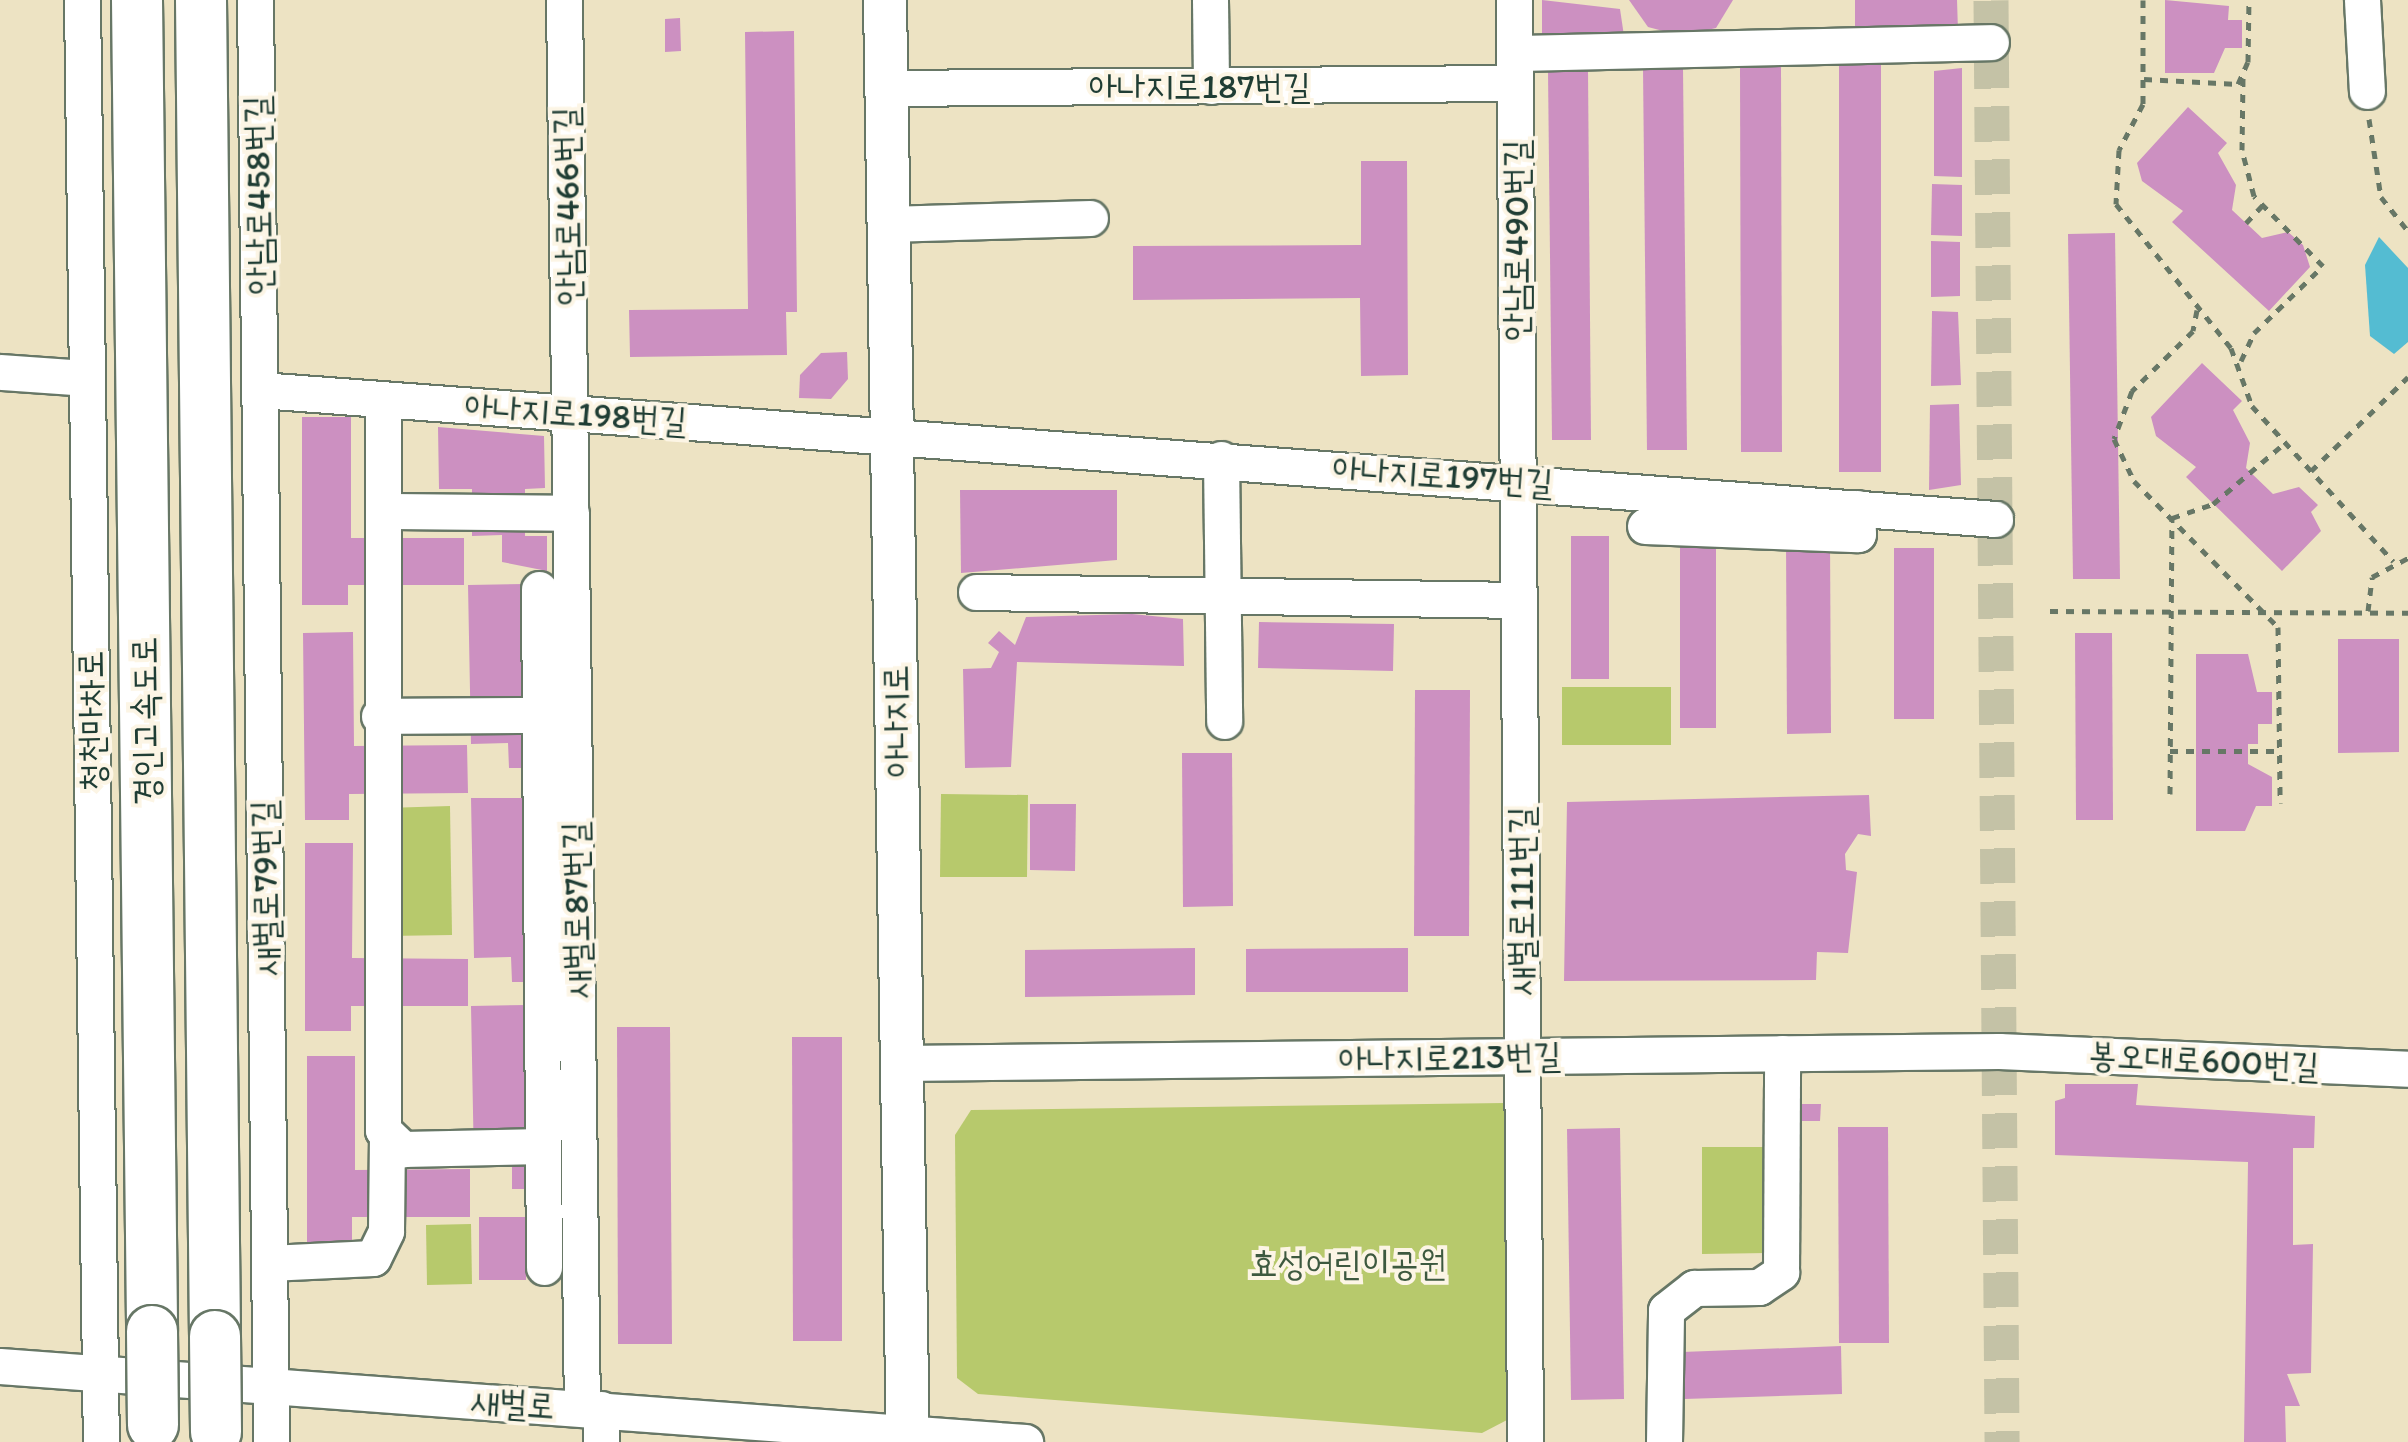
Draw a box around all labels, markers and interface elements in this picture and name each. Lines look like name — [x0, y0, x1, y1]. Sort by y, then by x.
street label: 아나지로187번길 — [1089, 65, 1311, 107]
street label: 안남로458번길 — [235, 95, 281, 295]
street label: 안남로466번길 — [544, 106, 590, 306]
street label: 안남로490번길 — [1495, 139, 1537, 341]
street label: 아나지로198번길 — [463, 384, 689, 442]
street label: 아나지로197번길 — [1331, 446, 1555, 504]
street label: 경인고속도로 — [123, 636, 167, 806]
street label: 청천마차로 — [69, 650, 113, 792]
street label: 아나지로 — [874, 664, 918, 778]
street label: 새벌로79번길 — [242, 799, 288, 977]
street label: 새벌로111번길 — [1500, 806, 1542, 996]
street label: 새벌로87번길 — [553, 821, 599, 999]
street label: 봉오대로600번길 — [2088, 1033, 2320, 1087]
street label: 아나지로213번길 — [1338, 1034, 1562, 1080]
park label: 효성어린이공원 — [1249, 1242, 1447, 1284]
street label: 새벌로 — [469, 1379, 557, 1427]

